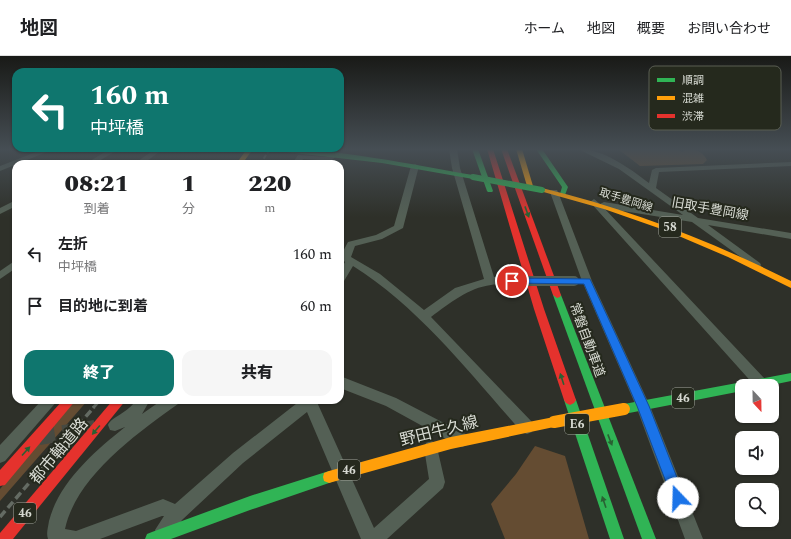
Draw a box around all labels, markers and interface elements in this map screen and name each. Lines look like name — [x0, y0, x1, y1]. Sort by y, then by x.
text: 地図 — [20, 14, 58, 43]
text: ホーム — [523, 18, 565, 39]
text: 地図 — [587, 18, 615, 39]
text: 概要 — [637, 18, 665, 39]
text: お問い合わせ — [687, 18, 771, 39]
legend — [649, 66, 781, 130]
text: 順調 — [682, 72, 704, 89]
text: 160 m — [90, 74, 169, 117]
icon: left — [24, 84, 76, 136]
text: 混雑 — [682, 90, 704, 107]
text: 渋滞 — [682, 108, 704, 125]
text: 中坪橋 — [90, 115, 144, 142]
text: 08:21 — [65, 166, 129, 202]
text: 1 — [181, 166, 196, 202]
text: 220 — [248, 166, 291, 202]
street label: 取手豊岡線 — [597, 184, 655, 216]
street label: 旧取手豊岡線 — [670, 192, 750, 226]
text: m — [264, 198, 275, 218]
text: 到着 — [84, 199, 110, 219]
text: 分 — [182, 199, 195, 219]
one-way arrow — [524, 207, 530, 219]
road number: 58 — [659, 217, 681, 237]
text: 左折 — [58, 233, 88, 256]
icon: left — [24, 243, 46, 265]
text: 160 m — [293, 243, 332, 266]
text: 中坪橋 — [58, 257, 97, 277]
pin — [495, 264, 529, 298]
icon: arrive — [501, 270, 523, 292]
icon: arrive — [24, 295, 46, 317]
text: 目的地に到着 — [58, 295, 148, 318]
text: 60 m — [300, 295, 332, 318]
street label: 常磐自動車道 — [564, 300, 610, 380]
button: 終了 — [24, 350, 174, 396]
button: 共有 — [182, 350, 332, 396]
one-way arrow — [559, 373, 565, 385]
north arrow — [735, 379, 779, 423]
map controls — [735, 379, 779, 527]
road number: 46 — [672, 388, 694, 408]
street label: 野田牛久線 — [397, 410, 481, 452]
street label: 都市軸道路 — [24, 413, 94, 489]
road number: E6 — [565, 414, 589, 434]
one-way arrow — [91, 425, 100, 436]
button: sound — [735, 431, 779, 475]
one-way arrow — [608, 434, 614, 446]
one-way arrow — [22, 446, 31, 456]
road number: 46 — [338, 460, 360, 480]
position arrow — [657, 477, 699, 519]
button: search — [735, 483, 779, 527]
one-way arrow — [601, 496, 607, 508]
road number: 46 — [14, 503, 36, 523]

